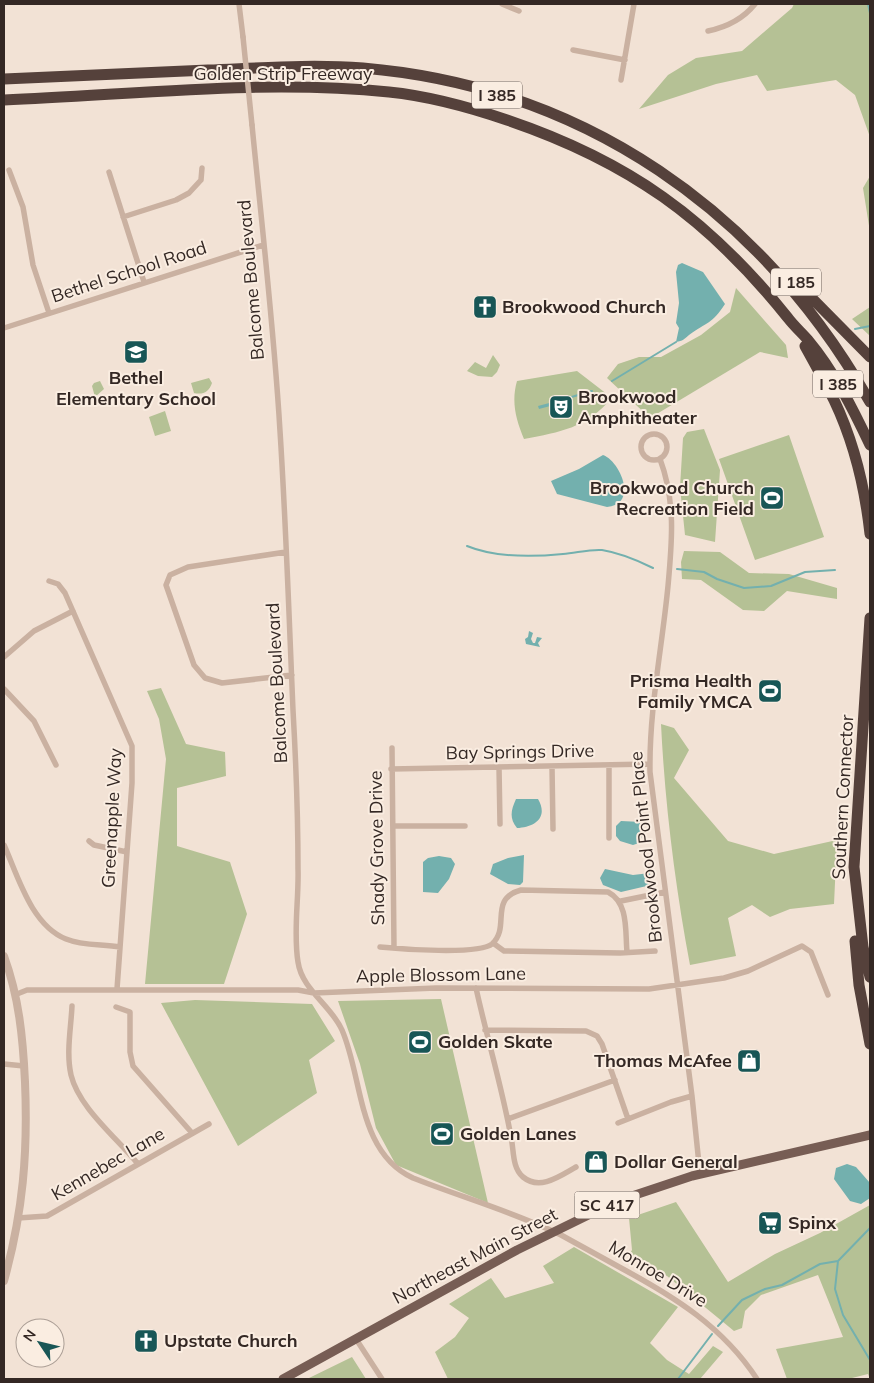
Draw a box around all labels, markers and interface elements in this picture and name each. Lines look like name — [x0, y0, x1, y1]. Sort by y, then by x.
street label: Golden Strip Freeway — [194, 62, 373, 85]
road number: I 385 — [472, 82, 522, 108]
street label: Balcome Boulevard — [232, 199, 269, 361]
street label: Bethel School Road — [48, 236, 209, 307]
road number: I 185 — [771, 268, 821, 296]
church icon: Brookwood Church — [472, 294, 498, 320]
place label: Brookwood Church — [502, 295, 666, 318]
school or university icon: Bethel Elementary School — [123, 339, 149, 365]
place label: Bethel Elementary School — [56, 366, 216, 410]
road number: I 385 — [813, 370, 863, 398]
place label: Brookwood Amphitheater — [578, 385, 698, 429]
theatre icon: Brookwood Amphitheater — [548, 394, 574, 420]
place label: Brookwood Church Recreation Field — [590, 476, 754, 520]
sports icon: Brookwood Church Recreation Field — [759, 485, 785, 511]
street label: Balcome Boulevard — [261, 602, 292, 764]
place label: Prisma Health Family YMCA — [630, 669, 752, 713]
sports icon: Prisma Health Family YMCA — [757, 678, 783, 704]
street label: Southern Connector — [827, 713, 858, 880]
street label: Bay Springs Drive — [446, 739, 594, 764]
street label: Greenapple Way — [96, 747, 127, 889]
street label: Brookwood Point Place — [624, 750, 667, 944]
street label: Shady Grove Drive — [364, 770, 389, 926]
street label: Apple Blossom Lane — [356, 962, 526, 987]
sports icon: Golden Skate — [407, 1029, 433, 1055]
place label: Golden Skate — [438, 1030, 553, 1053]
shop icon: Thomas McAfee — [736, 1048, 762, 1074]
place label: Thomas McAfee — [594, 1049, 732, 1072]
sports icon: Golden Lanes — [429, 1121, 455, 1147]
street label: Kennebec Lane — [47, 1122, 169, 1205]
place label: Golden Lanes — [460, 1122, 576, 1145]
shop icon: Dollar General — [583, 1149, 609, 1175]
place label: Dollar General — [614, 1150, 738, 1173]
road number: SC 417 — [574, 1192, 640, 1218]
street label: Northeast Main Street — [388, 1202, 561, 1309]
supermarket icon: Spinx — [757, 1210, 783, 1236]
place label: Spinx — [788, 1211, 837, 1234]
street label: Monroe Drive — [605, 1235, 712, 1312]
north arrow — [15, 1318, 65, 1368]
text: N — [19, 1326, 40, 1345]
church icon: Upstate Church — [133, 1328, 159, 1354]
place label: Upstate Church — [164, 1329, 298, 1352]

